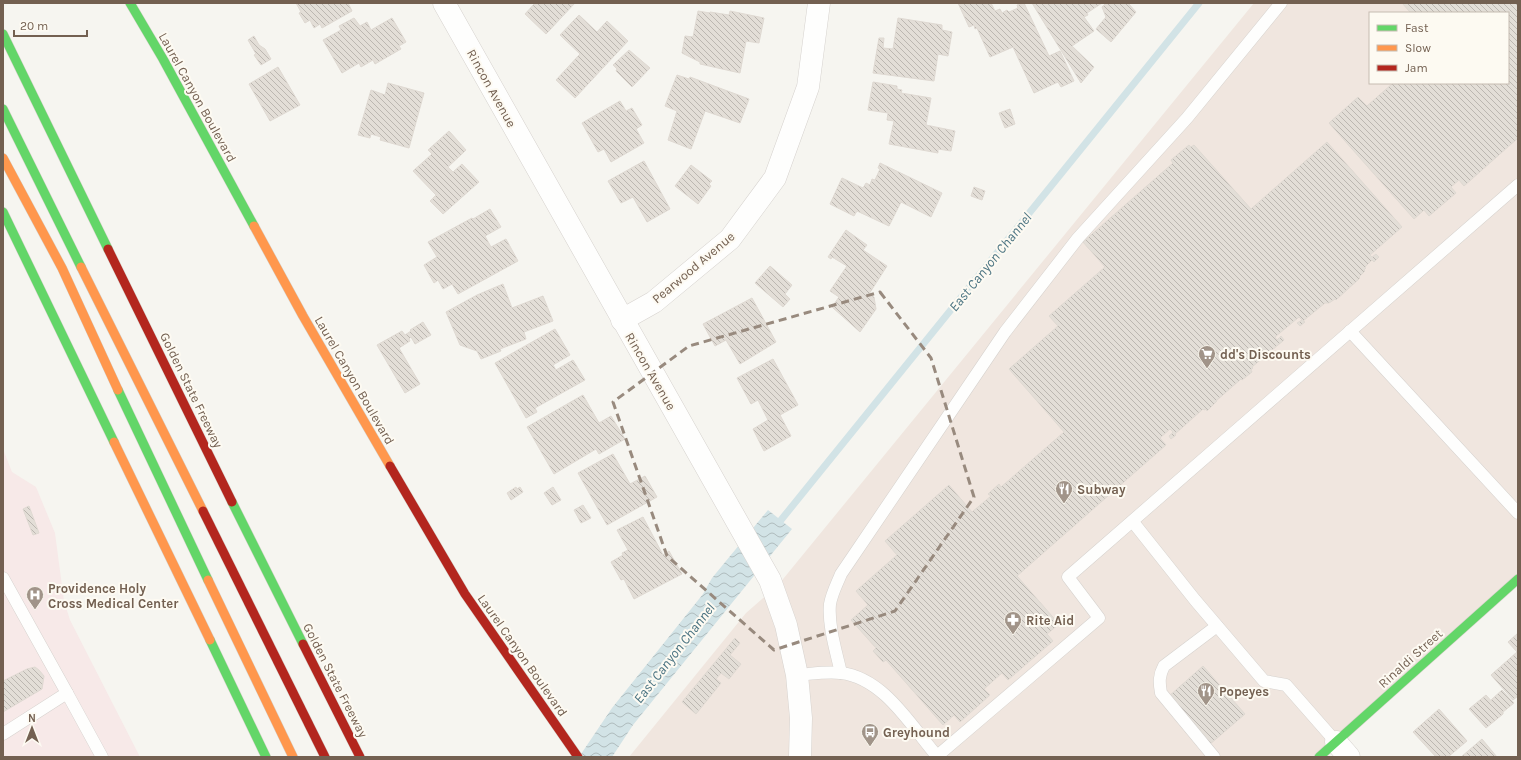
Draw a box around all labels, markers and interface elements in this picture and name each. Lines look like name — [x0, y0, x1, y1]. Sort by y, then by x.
scale bar — [14, 12, 87, 38]
legend — [1369, 12, 1509, 84]
text: 20 m — [20, 19, 48, 33]
text: Fast — [1405, 21, 1429, 35]
street label: Laurel Canyon Boulevard — [156, 30, 239, 165]
text: Slow — [1405, 41, 1431, 55]
street label: Rincon Avenue — [464, 46, 519, 130]
text: Jam — [1405, 61, 1428, 75]
water label: East Canyon Channel — [945, 209, 1036, 315]
street label: Pearwood Avenue — [649, 228, 738, 306]
street label: Laurel Canyon Boulevard — [312, 313, 397, 447]
street label: Golden State Freeway — [157, 330, 226, 450]
street label: Rincon Avenue — [622, 330, 679, 413]
supermarket icon: dd's Discounts — [1197, 344, 1217, 369]
place label: dd's Discounts — [1220, 347, 1311, 362]
restaurant icon: Subway — [1054, 479, 1074, 504]
place label: Subway — [1077, 482, 1126, 497]
place label: Providence Holy Cross Medical Center — [48, 581, 179, 611]
hospital icon: Providence Holy Cross Medical Center — [25, 585, 45, 610]
street label: Laurel Canyon Boulevard — [475, 591, 571, 719]
water label: East Canyon Channel — [630, 600, 719, 707]
pharmacy icon: Rite Aid — [1003, 610, 1023, 635]
place label: Rite Aid — [1026, 613, 1074, 628]
street label: Golden State Freeway — [300, 620, 371, 740]
street label: Rinaldi Street — [1375, 626, 1445, 691]
restaurant icon: Popeyes — [1196, 681, 1216, 706]
place label: Popeyes — [1219, 684, 1269, 699]
north arrow — [12, 708, 52, 748]
text: N — [28, 712, 36, 725]
bus stop icon: Greyhound — [860, 722, 880, 747]
place label: Greyhound — [883, 725, 950, 740]

